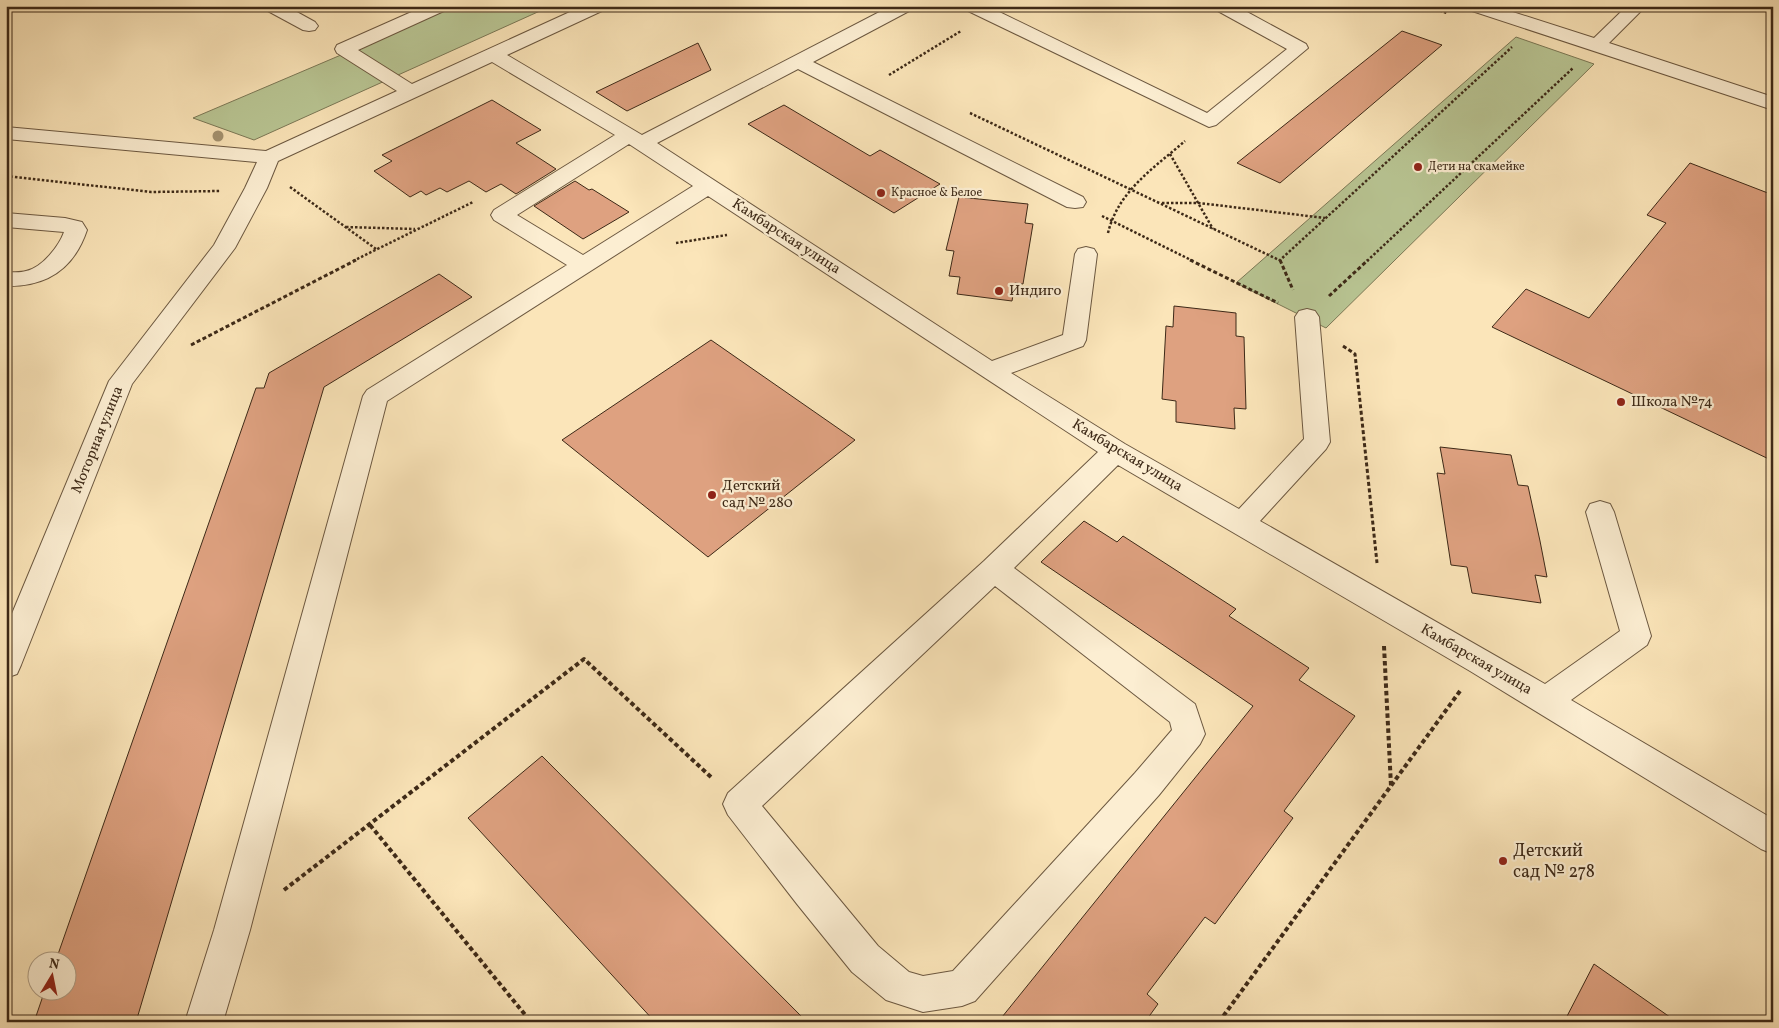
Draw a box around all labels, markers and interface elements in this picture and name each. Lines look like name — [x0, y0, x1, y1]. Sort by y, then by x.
place label: Дети на скамейке — [1428, 159, 1525, 175]
marker: Дети на скамейке — [1412, 161, 1424, 173]
place label: Красное & Белое — [891, 185, 982, 201]
marker: Красное & Белое — [875, 187, 887, 199]
street label: Камбарская улица — [728, 194, 844, 280]
place label: Индиго — [1009, 281, 1061, 302]
marker: Индиго — [993, 285, 1005, 297]
street label: Моторная улица — [67, 383, 129, 497]
place label: Школа №74 — [1631, 392, 1713, 413]
marker: Школа №74 — [1615, 396, 1627, 408]
street label: Камбарская улица — [1068, 415, 1186, 497]
place label: Детский сад № 280 — [722, 476, 793, 514]
marker: Детский сад № 280 — [706, 489, 718, 501]
street label: Камбарская улица — [1416, 619, 1536, 701]
place label: Детский сад № 278 — [1513, 839, 1595, 885]
marker: Детский сад № 278 — [1497, 855, 1509, 867]
north arrow — [28, 950, 78, 1000]
text: N — [47, 954, 61, 975]

